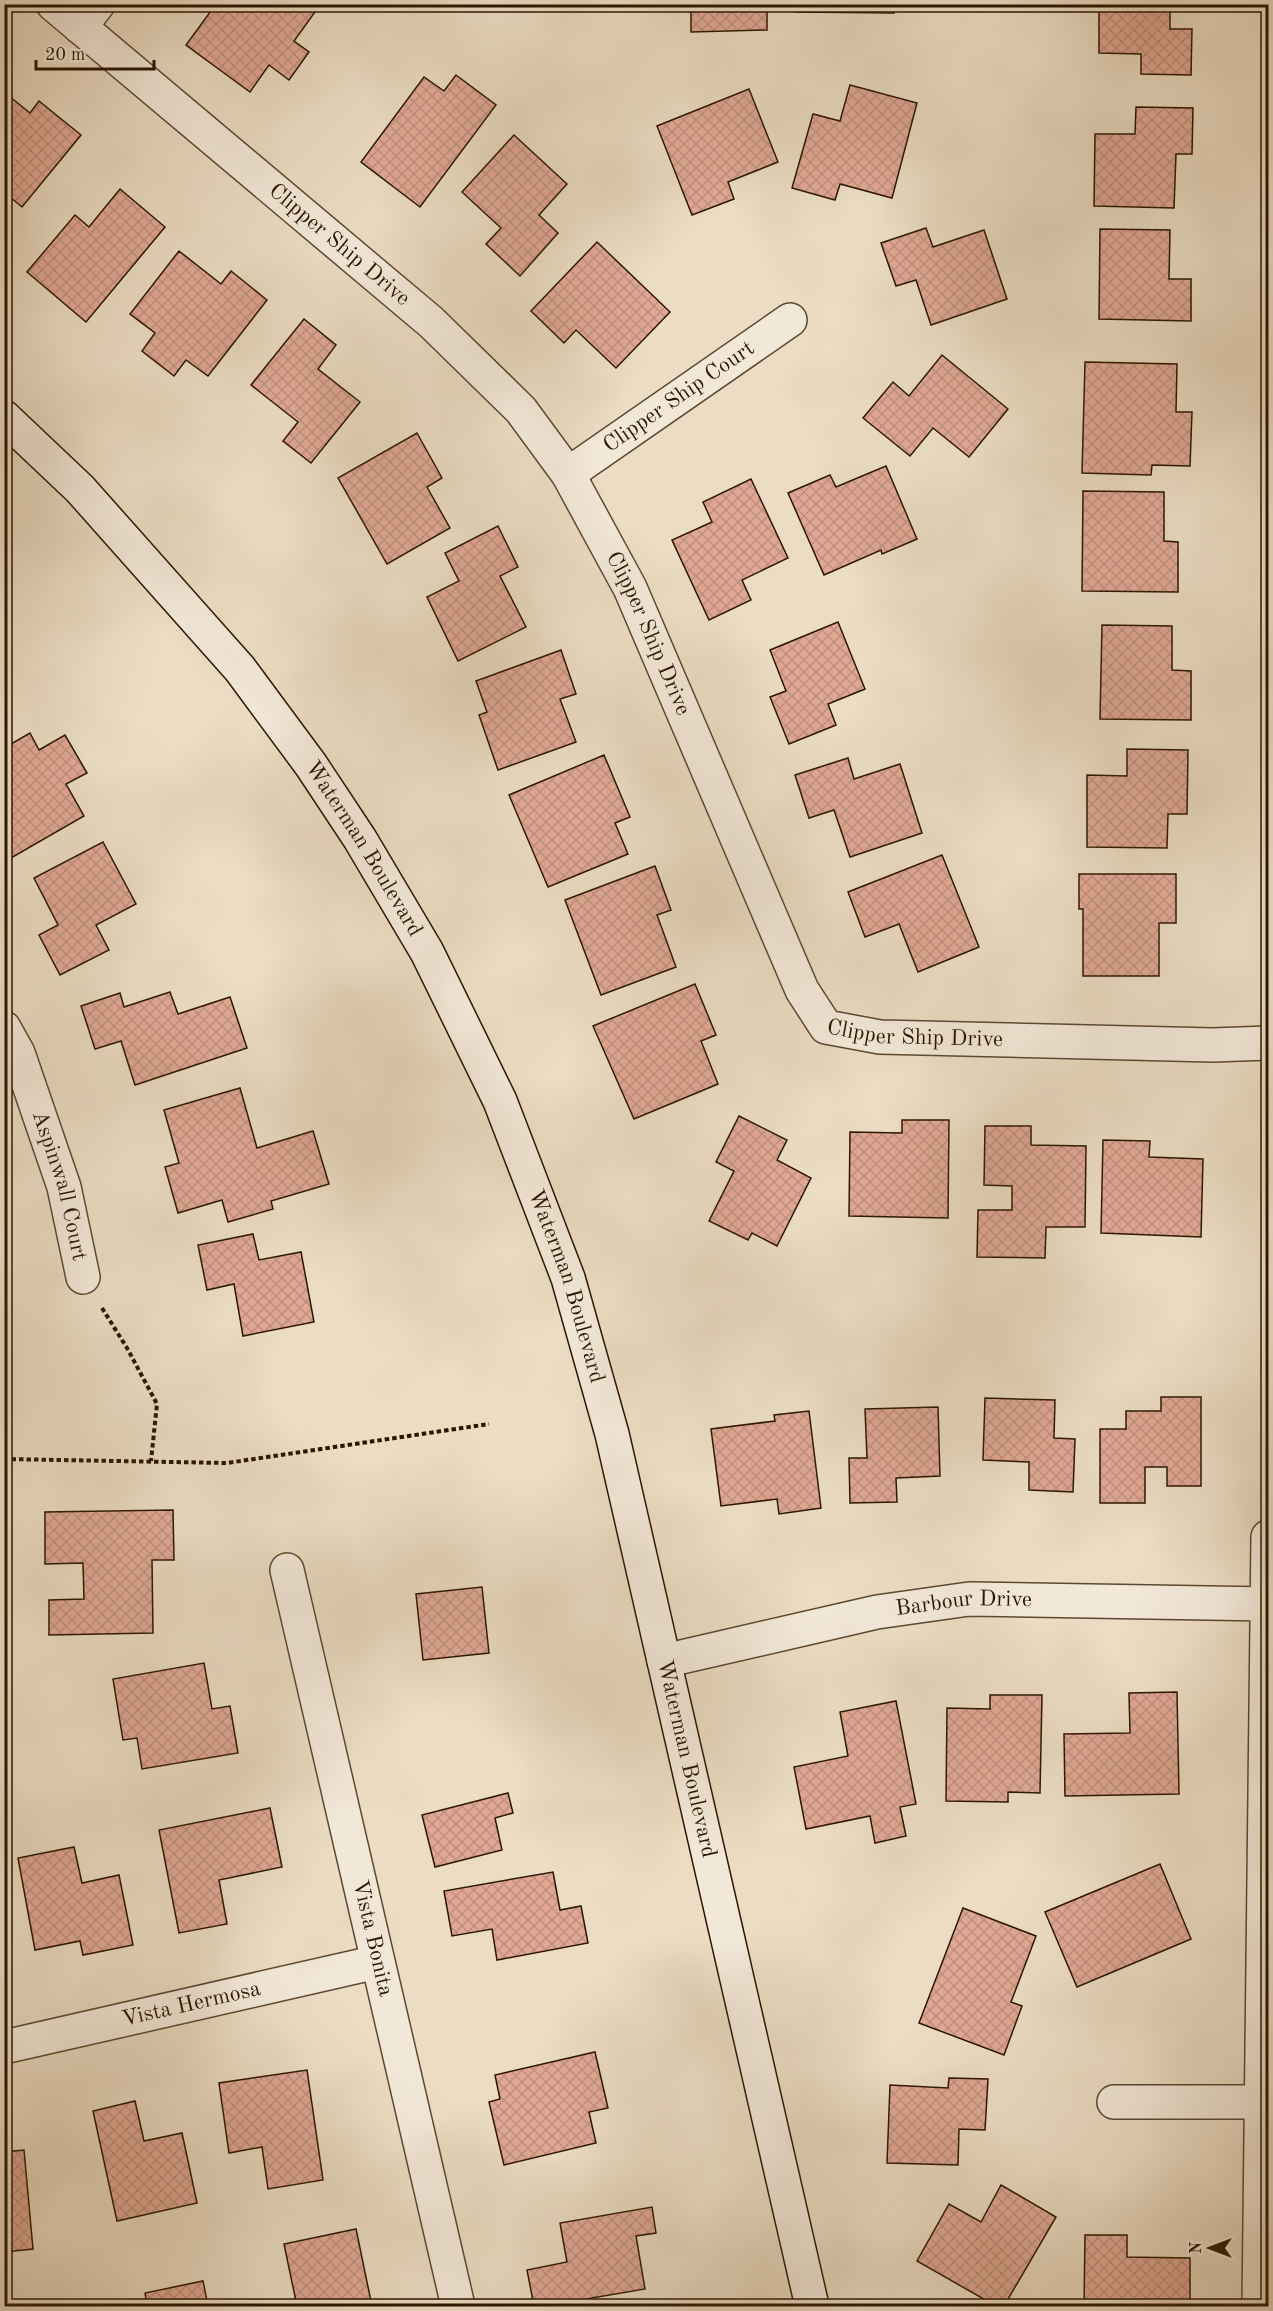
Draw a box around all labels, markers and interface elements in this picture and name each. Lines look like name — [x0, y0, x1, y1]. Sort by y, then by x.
scale bar — [36, 33, 154, 71]
text: 20 m — [45, 46, 85, 64]
street label: Clipper Ship Drive — [264, 179, 414, 310]
street label: Clipper Ship Court — [599, 337, 758, 457]
street label: Clipper Ship Drive — [601, 548, 694, 719]
street label: Waterman Boulevard — [301, 757, 426, 940]
street label: Clipper Ship Drive — [825, 1016, 1003, 1051]
street label: Aspinwall Court — [28, 1108, 90, 1263]
street label: Waterman Boulevard — [524, 1187, 608, 1385]
street label: Barbour Drive — [894, 1588, 1032, 1620]
street label: Waterman Boulevard — [653, 1658, 720, 1860]
street label: Vista Bonita — [348, 1878, 397, 1999]
street label: Vista Hermosa — [120, 1978, 263, 2031]
north arrow — [1180, 2218, 1240, 2278]
text: N — [1189, 2241, 1205, 2254]

